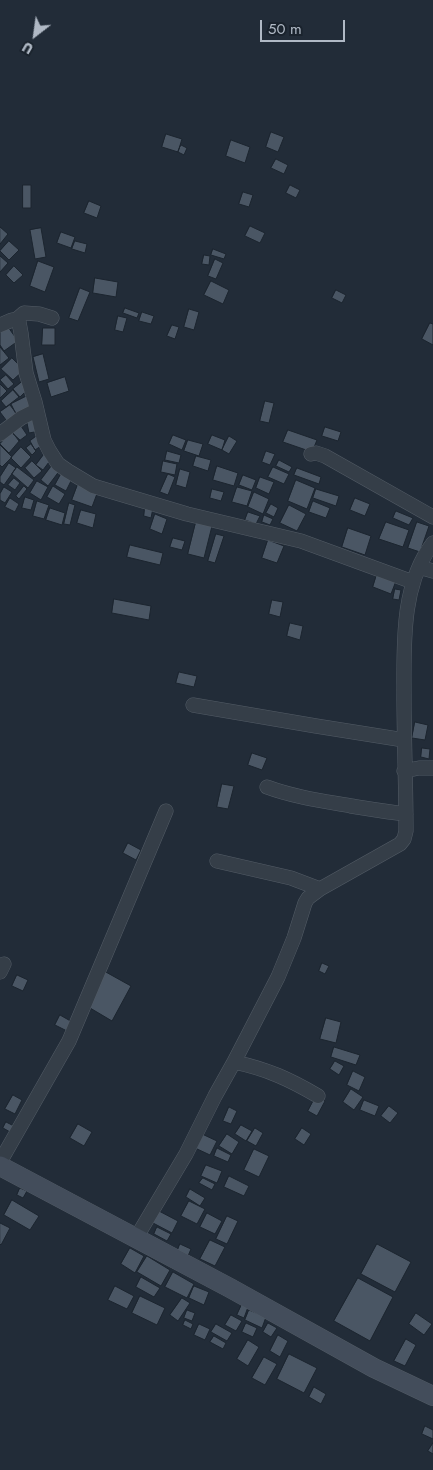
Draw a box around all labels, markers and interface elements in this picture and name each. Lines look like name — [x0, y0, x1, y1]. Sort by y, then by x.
north arrow — [10, 10, 60, 60]
scale bar — [263, 10, 348, 42]
text: 50 m — [268, 18, 302, 40]
text: U — [18, 37, 37, 59]

